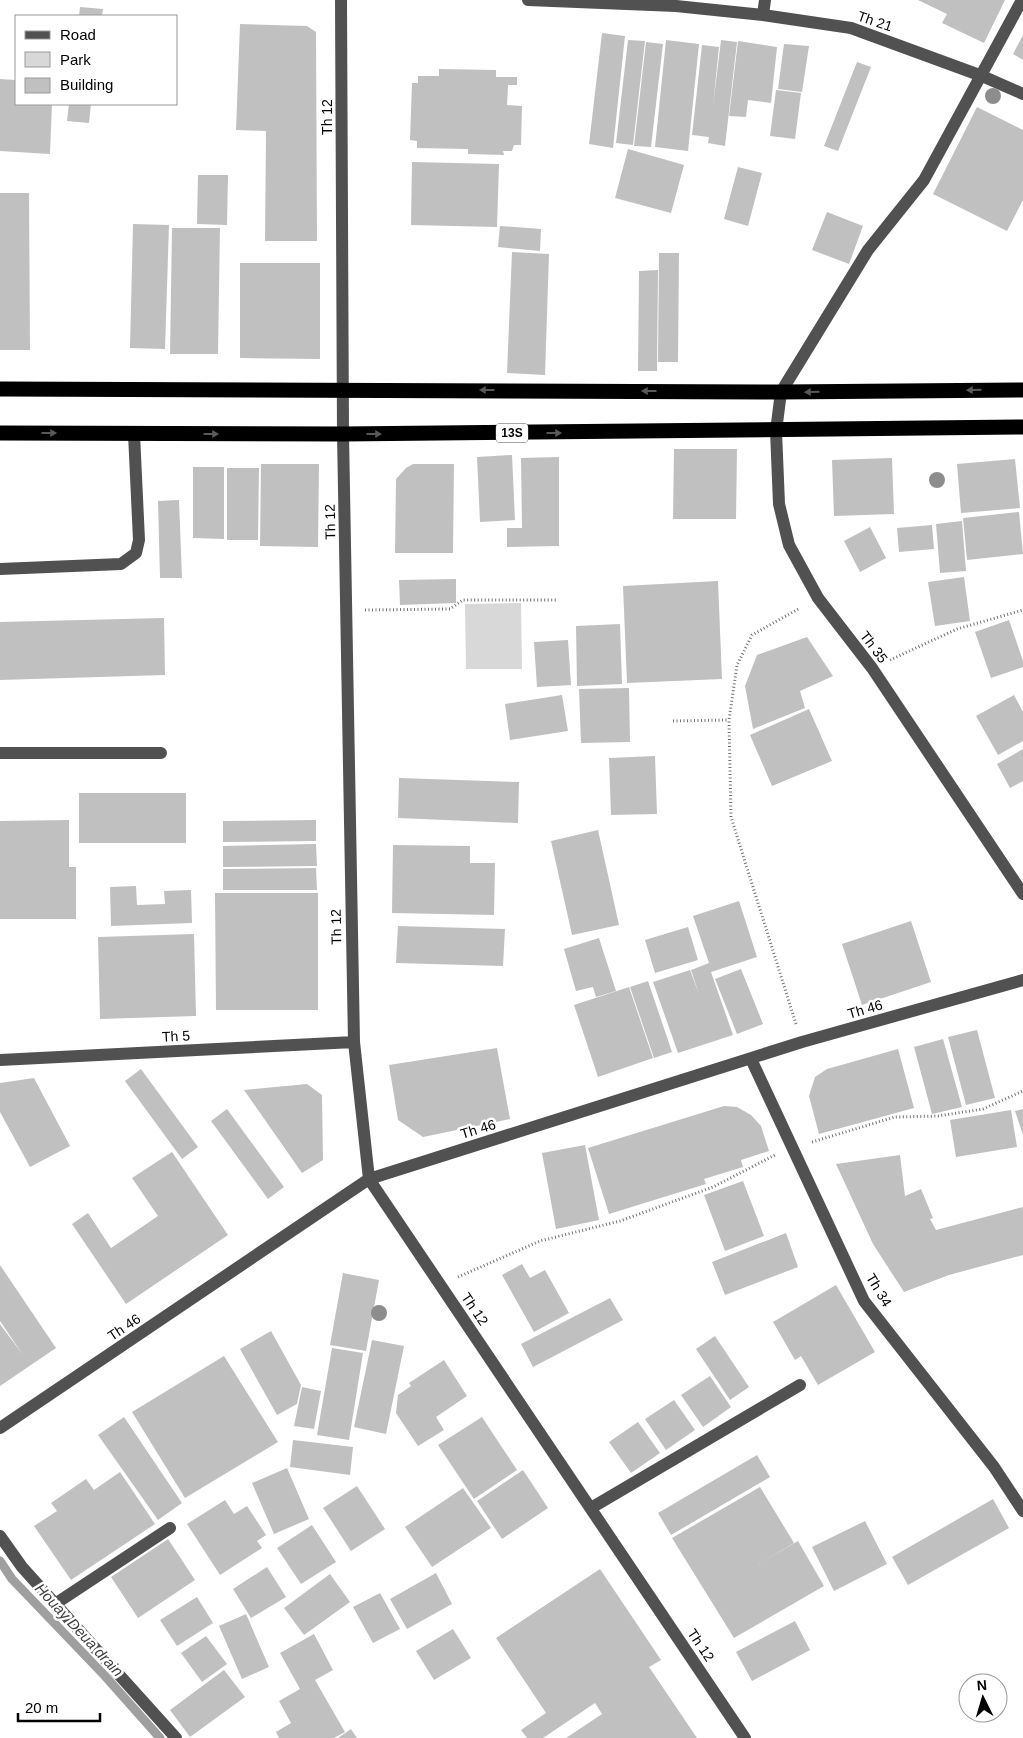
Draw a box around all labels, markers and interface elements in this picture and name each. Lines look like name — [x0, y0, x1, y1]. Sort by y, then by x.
street label: Th 21 — [855, 8, 895, 34]
legend — [15, 15, 178, 105]
text: Road — [60, 26, 96, 43]
text: Park — [60, 51, 91, 68]
text: Building — [60, 76, 113, 93]
street label: Th 12 — [319, 99, 335, 135]
one-way arrow — [479, 386, 495, 394]
one-way arrow — [966, 386, 982, 394]
one-way arrow — [641, 387, 657, 395]
one-way arrow — [804, 388, 820, 396]
road number: 13S — [496, 423, 528, 442]
one-way arrow — [41, 429, 57, 437]
one-way arrow — [546, 429, 562, 437]
one-way arrow — [203, 430, 219, 438]
one-way arrow — [366, 430, 382, 438]
street label: Th 12 — [322, 504, 338, 540]
street label: Th 35 — [857, 628, 891, 666]
street label: Th 12 — [328, 909, 344, 945]
street label: Th 46 — [846, 996, 885, 1022]
street label: Th 5 — [162, 1027, 191, 1045]
street label: Th 46 — [459, 1116, 498, 1142]
street label: Th 34 — [863, 1271, 895, 1310]
street label: Th 12 — [458, 1290, 492, 1328]
street label: Th 46 — [105, 1310, 143, 1344]
water label: Houay Deua drain — [32, 1580, 127, 1680]
street label: Th 12 — [684, 1626, 718, 1664]
north arrow — [958, 1673, 1008, 1723]
text: N — [976, 1677, 988, 1693]
scale bar — [18, 1690, 100, 1722]
text: 20 m — [25, 1699, 58, 1716]

